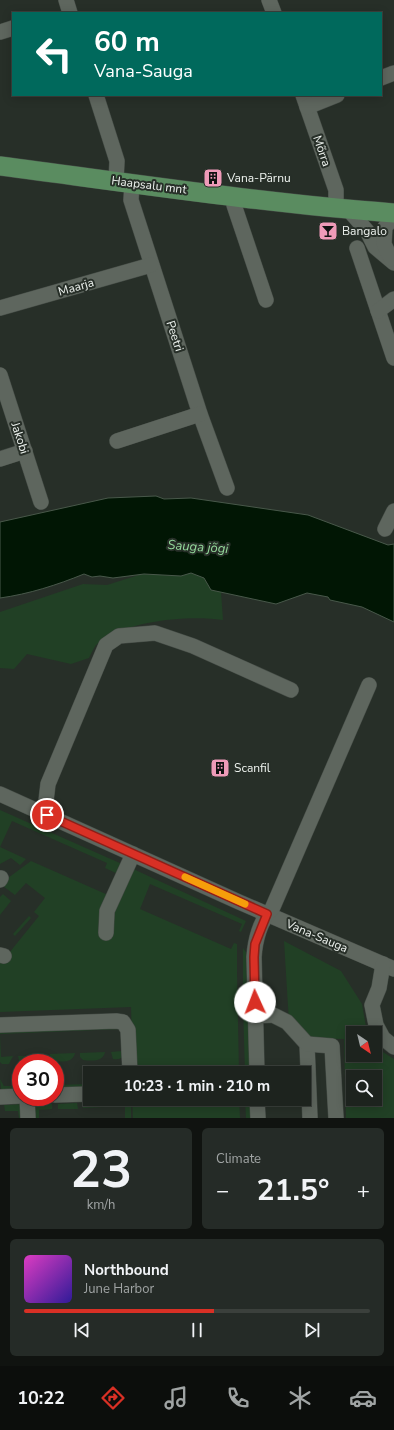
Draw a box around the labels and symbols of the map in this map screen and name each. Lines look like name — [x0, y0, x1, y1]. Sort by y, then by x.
street label: Mõrra — [309, 133, 335, 169]
building icon: Vana-Pärnu — [202, 167, 224, 189]
place label: Vana-Pärnu — [226, 170, 291, 186]
street label: Haapsalu mnt — [110, 172, 188, 198]
bar icon: Bangalo — [317, 220, 339, 242]
place label: Bangalo — [342, 223, 387, 239]
street label: Maarja — [56, 274, 96, 300]
street label: Peetri — [163, 319, 187, 353]
street label: Jakobi — [7, 419, 33, 456]
water label: Sauga jõgi — [167, 536, 230, 558]
building icon: Scanfil — [209, 757, 231, 779]
place label: Scanfil — [234, 760, 271, 776]
pin — [30, 798, 64, 832]
street label: Vana-Sauga — [283, 915, 350, 956]
position arrow — [234, 981, 276, 1023]
north arrow — [346, 1026, 382, 1062]
speed limit sign: 30 — [12, 1054, 64, 1106]

